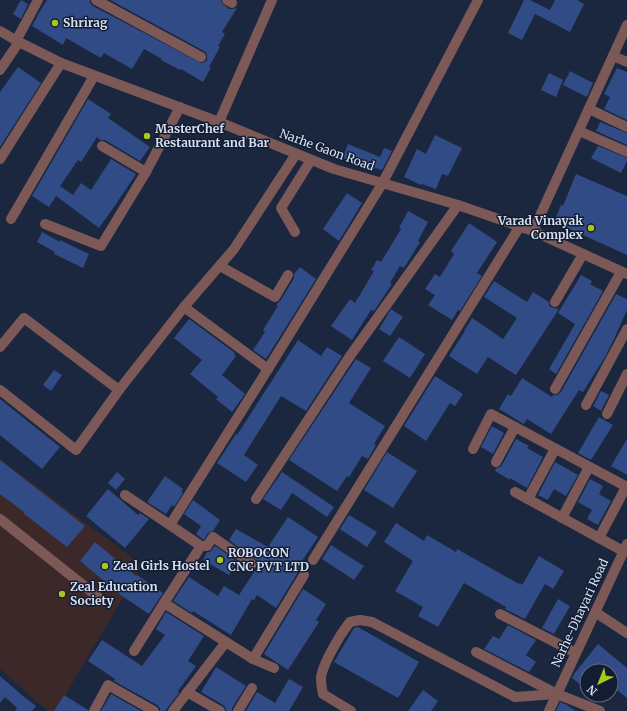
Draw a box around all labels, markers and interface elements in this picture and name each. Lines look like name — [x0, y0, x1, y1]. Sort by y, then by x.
place label: Shrirag — [63, 15, 108, 30]
marker: Shrirag — [50, 18, 60, 28]
place label: MasterChef Restaurant and Bar — [155, 121, 270, 150]
street label: Narhe Gaon Road — [278, 125, 377, 174]
marker: MasterChef Restaurant and Bar — [142, 131, 152, 141]
place label: Varad Vinayak Complex — [497, 213, 584, 242]
marker: Varad Vinayak Complex — [586, 223, 596, 233]
place label: ROBOCON CNC PVT LTD — [228, 545, 309, 574]
marker: ROBOCON CNC PVT LTD — [215, 555, 225, 565]
street label: Narhe-Dhayari Road — [548, 556, 611, 669]
place label: Zeal Girls Hostel — [113, 558, 210, 573]
marker: Zeal Girls Hostel — [100, 561, 110, 571]
place label: Zeal Education Society — [70, 579, 158, 608]
marker: Zeal Education Society — [57, 589, 67, 599]
north arrow — [579, 663, 619, 703]
text: N — [584, 682, 600, 698]

